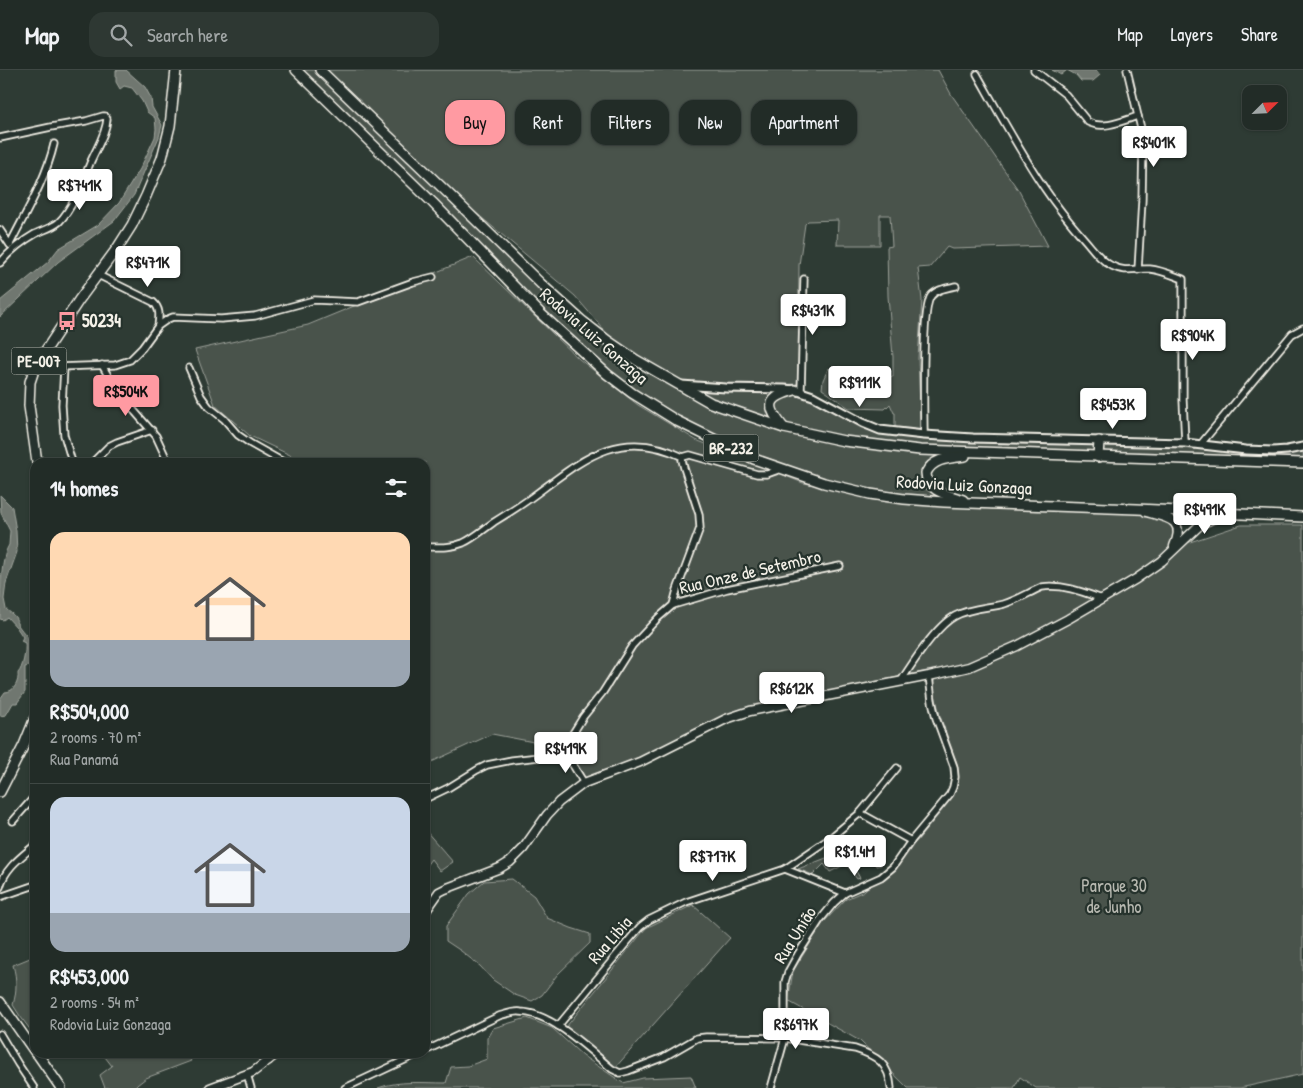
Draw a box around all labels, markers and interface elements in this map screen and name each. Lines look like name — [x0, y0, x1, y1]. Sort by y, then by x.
search box — [89, 12, 439, 57]
text: Map — [25, 19, 59, 51]
icon: search — [107, 21, 135, 49]
text: Search here — [147, 22, 228, 48]
text: Map — [1117, 22, 1143, 47]
text: Layers — [1171, 22, 1213, 47]
text: Share — [1241, 22, 1278, 47]
north arrow — [1242, 85, 1288, 130]
map controls — [1242, 85, 1287, 130]
chip: Buy — [445, 100, 505, 145]
chip: Rent — [515, 100, 581, 145]
chip: Filters — [591, 100, 669, 145]
chip: New — [679, 100, 741, 145]
chip: Apartment — [751, 100, 857, 145]
pin: R$401K — [1113, 126, 1195, 168]
text: R$401K — [1133, 131, 1175, 153]
pin: R$741K — [39, 168, 121, 211]
text: R$741K — [58, 174, 102, 196]
pin: R$471K — [107, 246, 189, 288]
text: R$471K — [126, 251, 170, 273]
street label: Rodovia Luiz Gonzaga — [535, 282, 654, 390]
pin: R$431K — [772, 294, 854, 336]
text: R$431K — [792, 299, 834, 321]
place label: 50234 — [82, 308, 121, 333]
bus stop icon: 50234 — [56, 310, 78, 332]
pin: R$904K — [1152, 318, 1234, 361]
text: R$904K — [1172, 324, 1214, 346]
road number: PE-007 — [12, 348, 66, 374]
pin: R$911K — [819, 366, 901, 408]
text: R$911K — [839, 371, 881, 393]
pin: R$504K — [85, 374, 167, 417]
text: R$504K — [104, 380, 148, 402]
pin: R$453K — [1072, 388, 1154, 430]
text: R$453K — [1091, 393, 1135, 415]
road number: BR-232 — [704, 434, 758, 462]
street label: Rodovia Luiz Gonzaga — [896, 468, 1032, 501]
text: 14 homes — [50, 474, 118, 503]
icon: filters — [382, 474, 410, 502]
pin: R$491K — [1164, 492, 1246, 535]
text: R$491K — [1184, 498, 1226, 520]
street label: Rua Onze de Setembro — [677, 543, 823, 600]
icon: home — [185, 564, 275, 654]
pin: R$612K — [751, 672, 833, 714]
text: R$612K — [770, 677, 814, 699]
text: R$504,000 — [50, 697, 129, 726]
text: 2 rooms · 70 m² — [50, 726, 141, 748]
pin: R$419K — [525, 732, 607, 774]
text: R$419K — [545, 737, 587, 759]
text: Rua Panamá — [50, 748, 118, 770]
icon: home — [185, 830, 275, 920]
pin: R$1.4M — [814, 834, 896, 877]
pin: R$717K — [672, 840, 754, 882]
text: R$1.4M — [835, 840, 875, 862]
text: R$717K — [690, 845, 736, 867]
park label: Parque 30 de Junho — [1081, 873, 1147, 919]
street label: Rua União — [767, 901, 822, 968]
street label: Rua Libia — [582, 910, 637, 969]
text: R$453,000 — [50, 962, 129, 991]
text: 2 rooms · 54 m² — [50, 991, 139, 1013]
pin: R$697K — [755, 1008, 837, 1050]
text: Rodovia Luiz Gonzaga — [50, 1013, 171, 1035]
text: R$697K — [774, 1013, 818, 1035]

